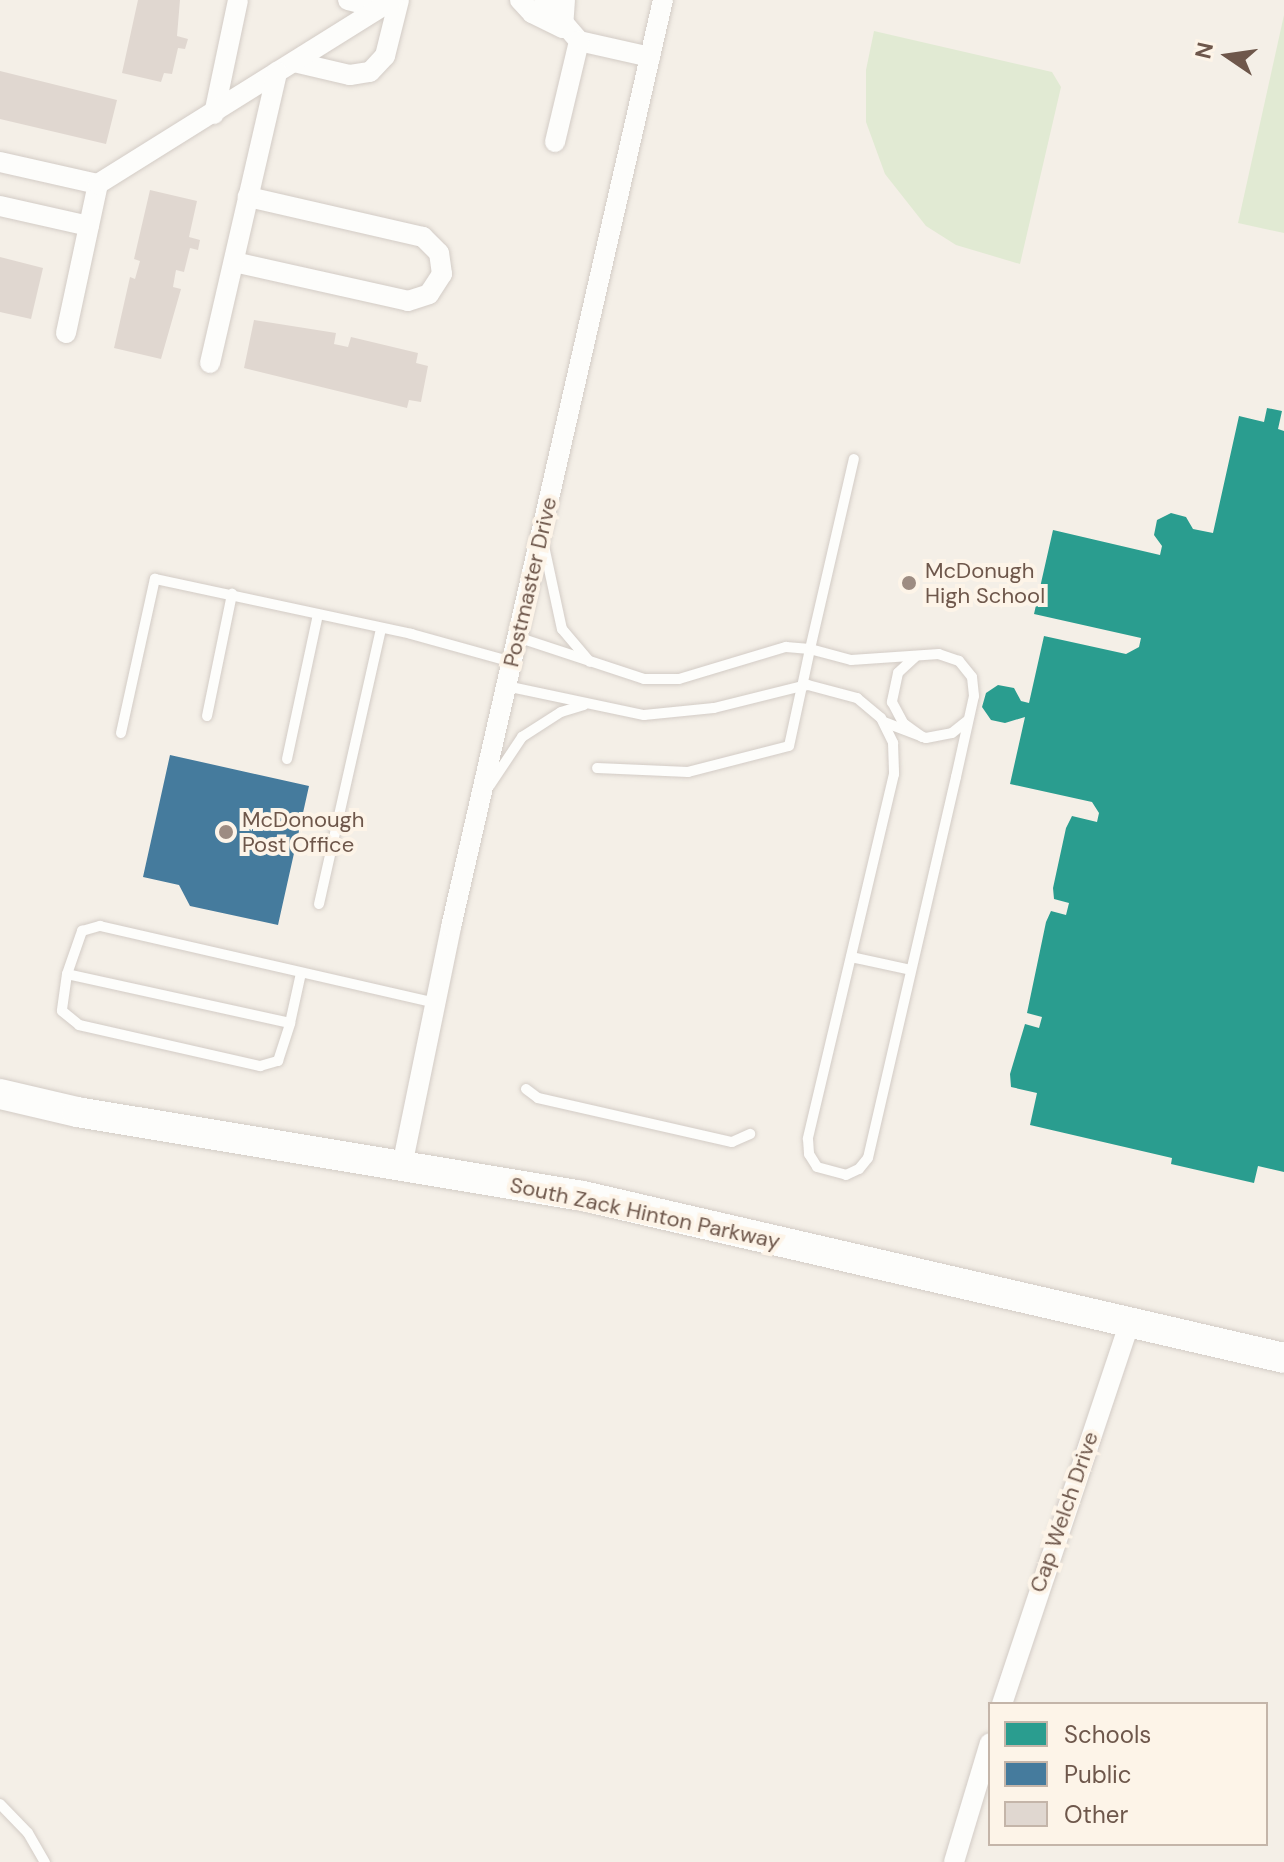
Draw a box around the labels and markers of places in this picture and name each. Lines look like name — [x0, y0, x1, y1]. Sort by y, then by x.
place label: McDonugh High School — [925, 557, 1045, 608]
marker: McDonugh High School — [900, 574, 918, 592]
place label: McDonough Post Office — [242, 806, 364, 858]
marker: McDonough Post Office — [217, 823, 235, 841]

